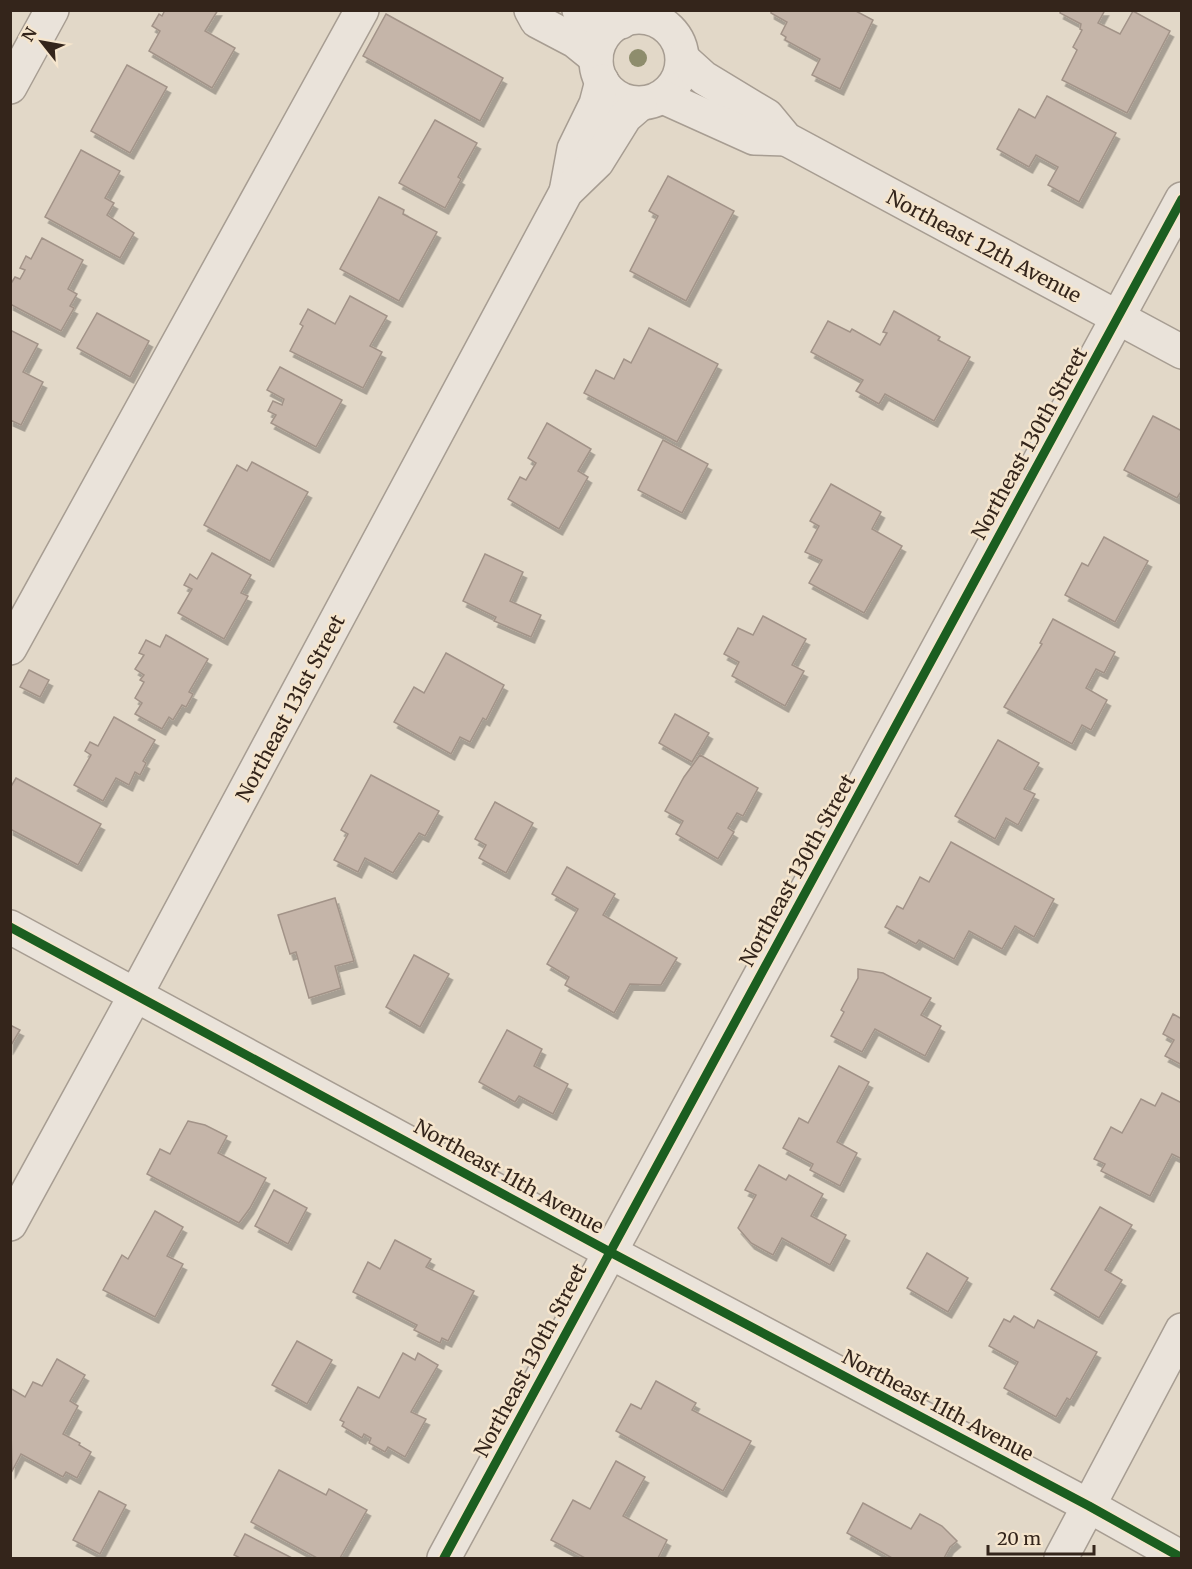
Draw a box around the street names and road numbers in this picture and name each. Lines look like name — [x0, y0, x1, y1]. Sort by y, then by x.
street label: Northeast 12th Avenue — [882, 184, 1086, 308]
street label: Northeast 130th Street — [966, 342, 1092, 543]
street label: Northeast 131st Street — [230, 610, 350, 806]
street label: Northeast 130th Street — [734, 769, 860, 970]
street label: Northeast 11th Avenue — [410, 1113, 608, 1239]
street label: Northeast 130th Street — [468, 1259, 592, 1461]
street label: Northeast 11th Avenue — [838, 1344, 1038, 1466]

